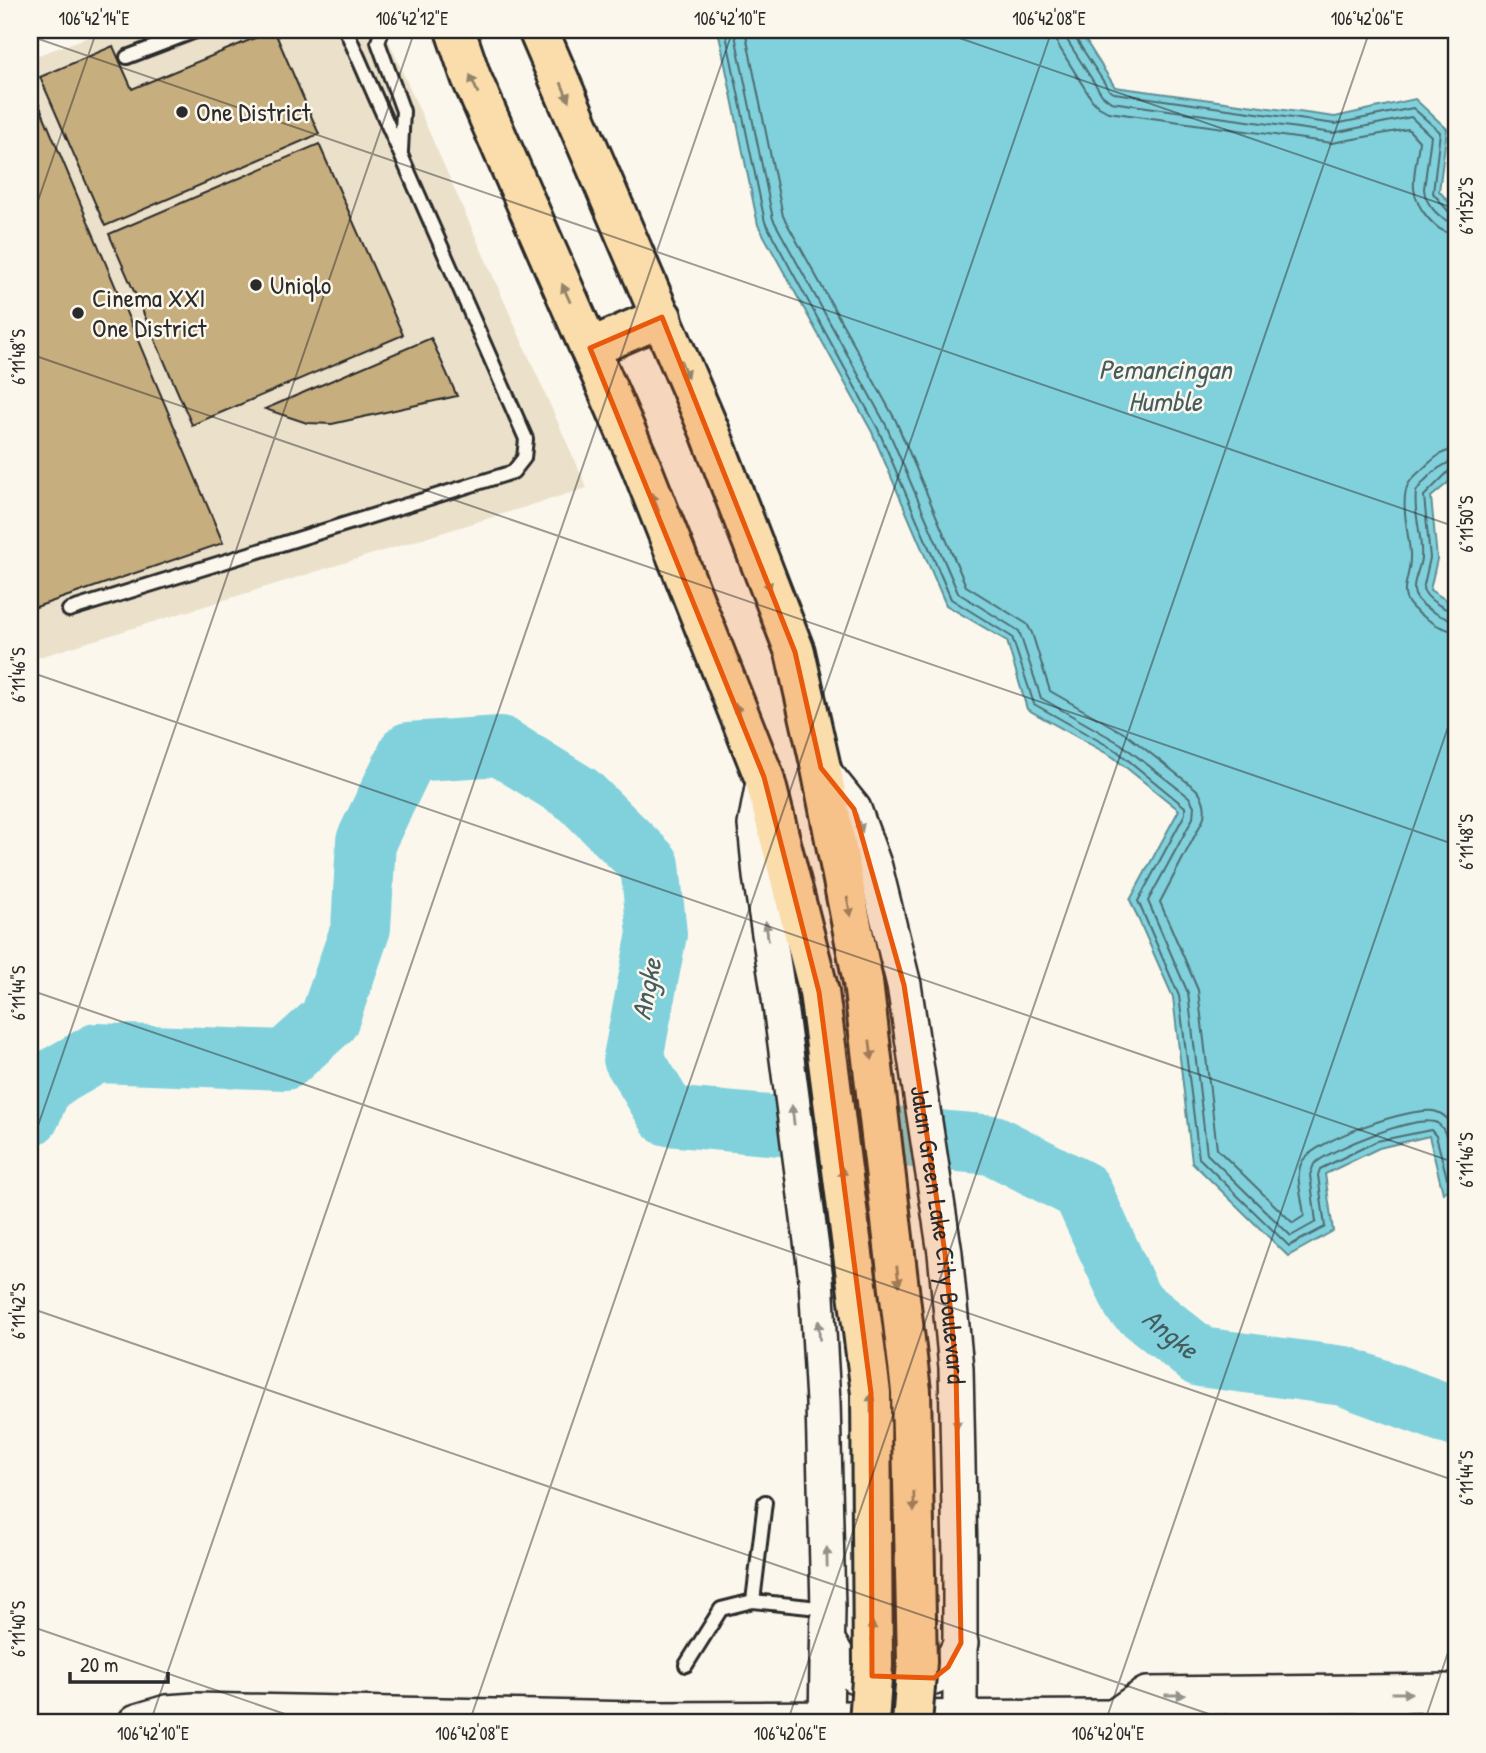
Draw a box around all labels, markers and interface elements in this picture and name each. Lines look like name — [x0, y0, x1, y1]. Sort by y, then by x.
text: 106°42'14"E — [59, 6, 129, 31]
text: 106°42'12"E — [376, 6, 448, 31]
text: 106°42'10"E — [694, 6, 766, 31]
text: 106°42'08"E — [1012, 6, 1086, 31]
text: 106°42'06"E — [1331, 6, 1403, 31]
one-way arrow — [469, 74, 480, 95]
one-way arrow — [560, 82, 571, 103]
place label: One District — [196, 94, 312, 129]
marker: One District — [174, 104, 190, 120]
text: 6°11'52"S — [1454, 177, 1479, 235]
place label: Uniqlo — [270, 267, 331, 302]
marker: Uniqlo — [248, 277, 264, 293]
place label: Cinema XXI One District — [92, 280, 208, 345]
one-way arrow — [560, 282, 571, 303]
marker: Cinema XXI One District — [70, 305, 86, 321]
text: 6°11'48"S — [6, 329, 31, 385]
water label: Pemancingan Humble — [1098, 350, 1234, 420]
one-way arrow — [678, 359, 690, 379]
one-way arrow — [650, 491, 661, 512]
text: 6°11'50"S — [1454, 496, 1479, 552]
one-way arrow — [762, 570, 773, 591]
text: 6°11'46"S — [6, 647, 31, 703]
one-way arrow — [733, 703, 744, 724]
one-way arrow — [854, 813, 865, 834]
text: 6°11'48"S — [1454, 814, 1479, 870]
one-way arrow — [843, 896, 854, 918]
one-way arrow — [762, 919, 773, 941]
water label: Angke — [621, 953, 671, 1023]
text: 6°11'44"S — [6, 966, 31, 1020]
one-way arrow — [866, 1039, 877, 1061]
street label: Jalan Green Lake City Boulevard — [903, 1083, 974, 1384]
one-way arrow — [788, 1104, 799, 1126]
text: 6°11'46"S — [1454, 1132, 1479, 1188]
one-way arrow — [837, 1166, 848, 1188]
one-way arrow — [892, 1265, 903, 1287]
text: 6°11'42"S — [6, 1283, 31, 1339]
water label: Angke — [1135, 1299, 1208, 1369]
one-way arrow — [813, 1318, 824, 1340]
one-way arrow — [865, 1392, 876, 1414]
one-way arrow — [951, 1408, 963, 1430]
text: 6°11'44"S — [1454, 1451, 1479, 1505]
one-way arrow — [908, 1492, 919, 1514]
one-way arrow — [821, 1546, 833, 1568]
text: 6°11'40"S — [6, 1601, 31, 1657]
one-way arrow — [867, 1619, 878, 1641]
scale bar — [70, 1641, 168, 1685]
text: 20 m — [80, 1650, 118, 1679]
one-way arrow — [1391, 1688, 1413, 1699]
one-way arrow — [1164, 1689, 1186, 1701]
text: 106°42'10"E — [117, 1721, 189, 1746]
text: 106°42'08"E — [435, 1721, 509, 1746]
text: 106°42'06"E — [754, 1721, 826, 1746]
text: 106°42'04"E — [1072, 1721, 1144, 1746]

